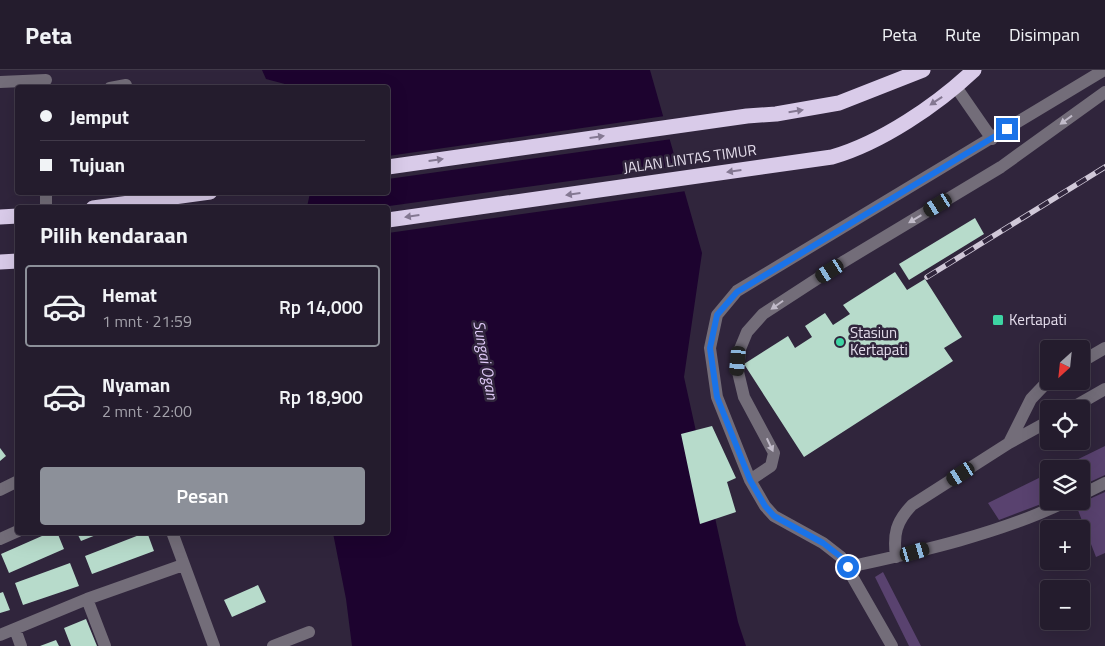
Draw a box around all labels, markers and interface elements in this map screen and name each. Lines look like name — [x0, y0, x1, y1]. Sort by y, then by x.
text: Peta — [25, 17, 72, 53]
text: Peta — [882, 21, 917, 48]
text: Rute — [945, 21, 981, 48]
text: Disimpan — [1009, 21, 1080, 48]
one-way arrow — [929, 96, 942, 105]
text: Jemput — [70, 102, 129, 131]
one-way arrow — [788, 107, 804, 115]
one-way arrow — [1059, 115, 1072, 125]
route end — [996, 118, 1018, 140]
one-way arrow — [589, 133, 605, 141]
street label: JALAN LINTAS TIMUR — [622, 138, 758, 179]
text: Tujuan — [70, 150, 125, 179]
one-way arrow — [428, 156, 444, 164]
one-way arrow — [726, 167, 742, 175]
one-way arrow — [565, 190, 581, 198]
car — [921, 191, 954, 219]
one-way arrow — [404, 212, 420, 220]
one-way arrow — [908, 215, 921, 224]
text: Pilih kendaraan — [40, 218, 188, 252]
car — [813, 257, 846, 285]
text: Hemat — [102, 280, 157, 309]
icon: car — [42, 284, 87, 329]
text: Rp 14,000 — [279, 292, 363, 321]
one-way arrow — [770, 300, 783, 310]
place label: Kertapati — [1009, 308, 1067, 331]
text: 1 mnt · 21:59 — [102, 309, 192, 333]
marker: Kertapati — [991, 313, 1005, 327]
water label: Sungai Ogan — [467, 319, 505, 402]
place label: Stasiun Kertapati — [850, 321, 908, 361]
marker: Stasiun Kertapati — [834, 336, 846, 348]
north arrow — [1040, 340, 1090, 390]
map controls — [1040, 340, 1090, 630]
car — [729, 345, 746, 377]
text: Nyaman — [102, 370, 170, 399]
icon: car — [42, 374, 87, 419]
text: Rp 18,900 — [279, 382, 363, 411]
text: 2 mnt · 22:00 — [102, 399, 192, 423]
button: locate — [1040, 400, 1090, 450]
one-way arrow — [767, 438, 775, 452]
car — [944, 460, 977, 488]
button: layers — [1040, 460, 1090, 510]
button: Pesan — [40, 467, 365, 525]
button: + — [1040, 520, 1090, 570]
car — [898, 541, 931, 563]
route start — [837, 556, 859, 578]
button: − — [1040, 580, 1090, 630]

